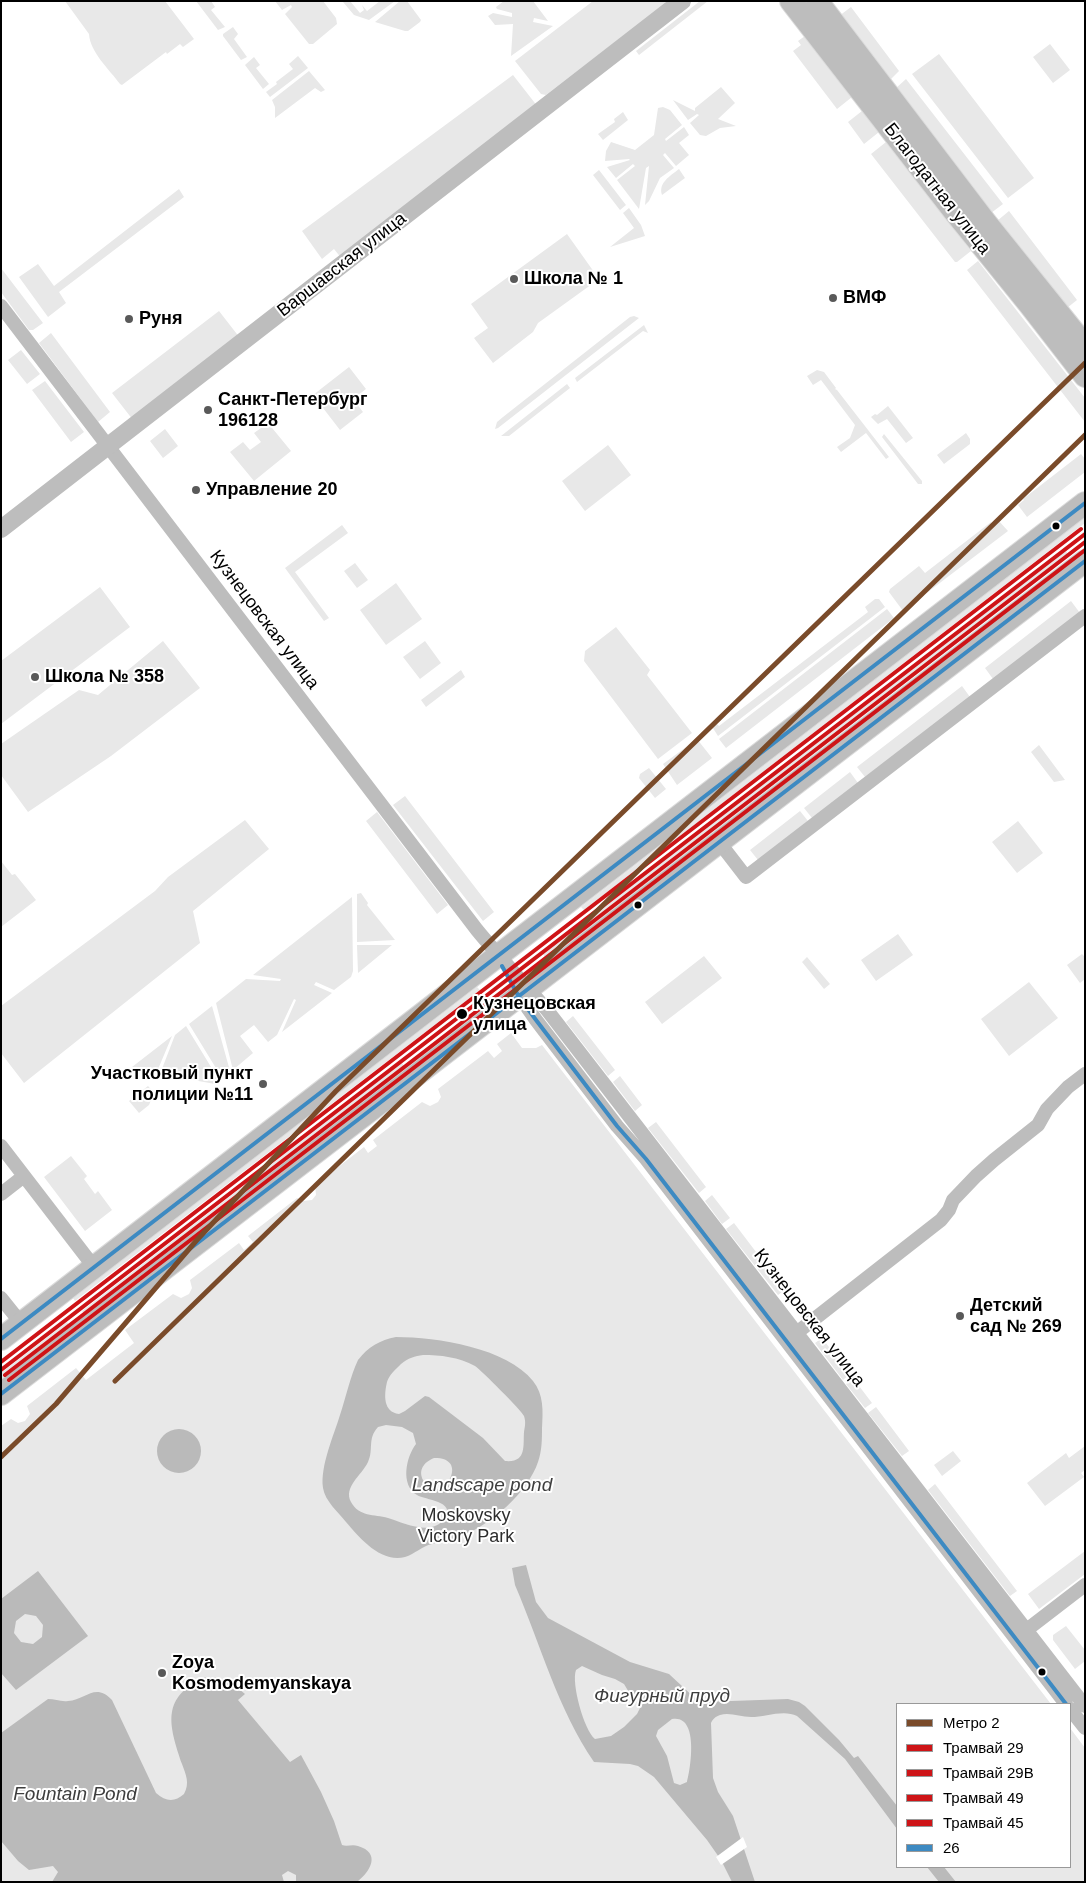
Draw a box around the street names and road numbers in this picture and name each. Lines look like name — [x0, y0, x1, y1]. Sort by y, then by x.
street label: Благодатная улица — [879, 119, 995, 259]
street label: Варшавская улица — [273, 208, 411, 322]
street label: Кузнецовская улица — [205, 546, 323, 694]
street label: Кузнецовская улица — [749, 1245, 869, 1391]

